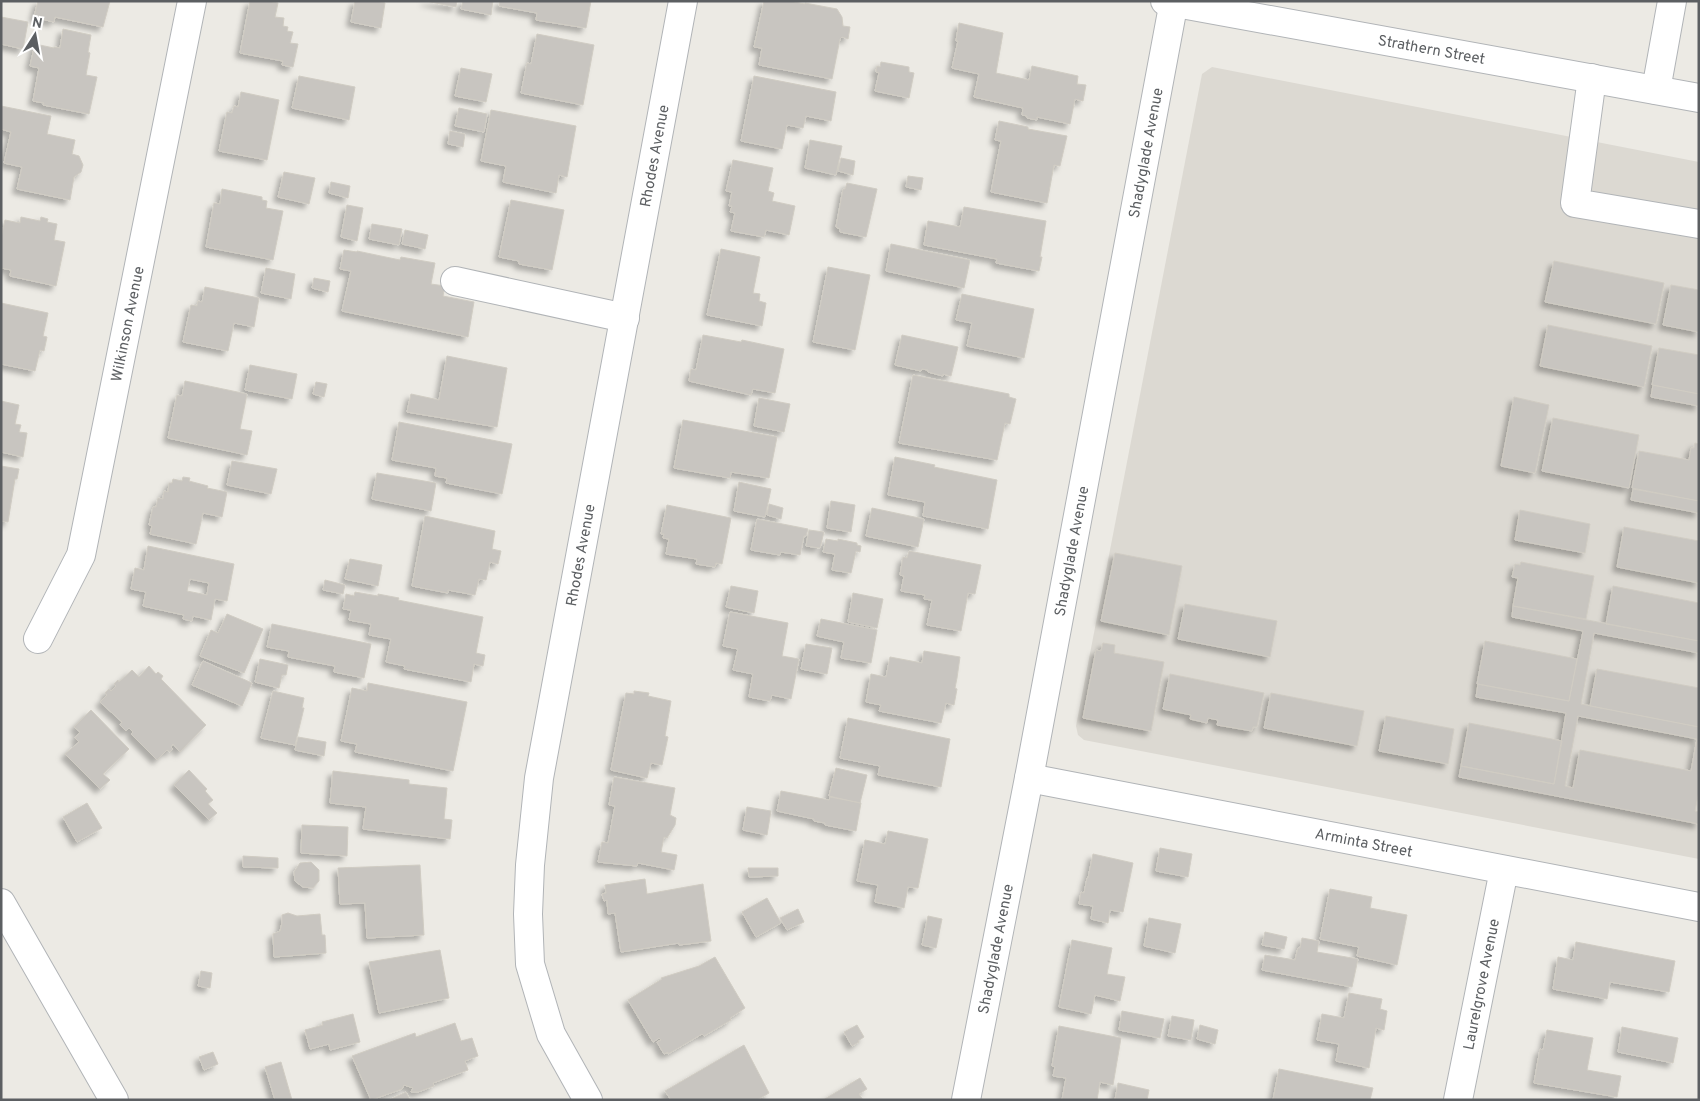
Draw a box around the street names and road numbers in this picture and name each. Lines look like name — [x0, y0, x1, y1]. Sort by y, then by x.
street label: Strathern Street — [1376, 32, 1486, 70]
street label: Shadyglade Avenue — [1126, 86, 1169, 220]
street label: Rhodes Avenue — [637, 103, 675, 209]
street label: Wilkinson Avenue — [108, 265, 150, 384]
street label: Shadyglade Avenue — [1051, 485, 1094, 618]
street label: Rhodes Avenue — [563, 503, 601, 608]
street label: Arminta Street — [1313, 825, 1414, 863]
street label: Shadyglade Avenue — [975, 882, 1019, 1016]
street label: Laurelgrove Avenue — [1460, 917, 1505, 1052]

